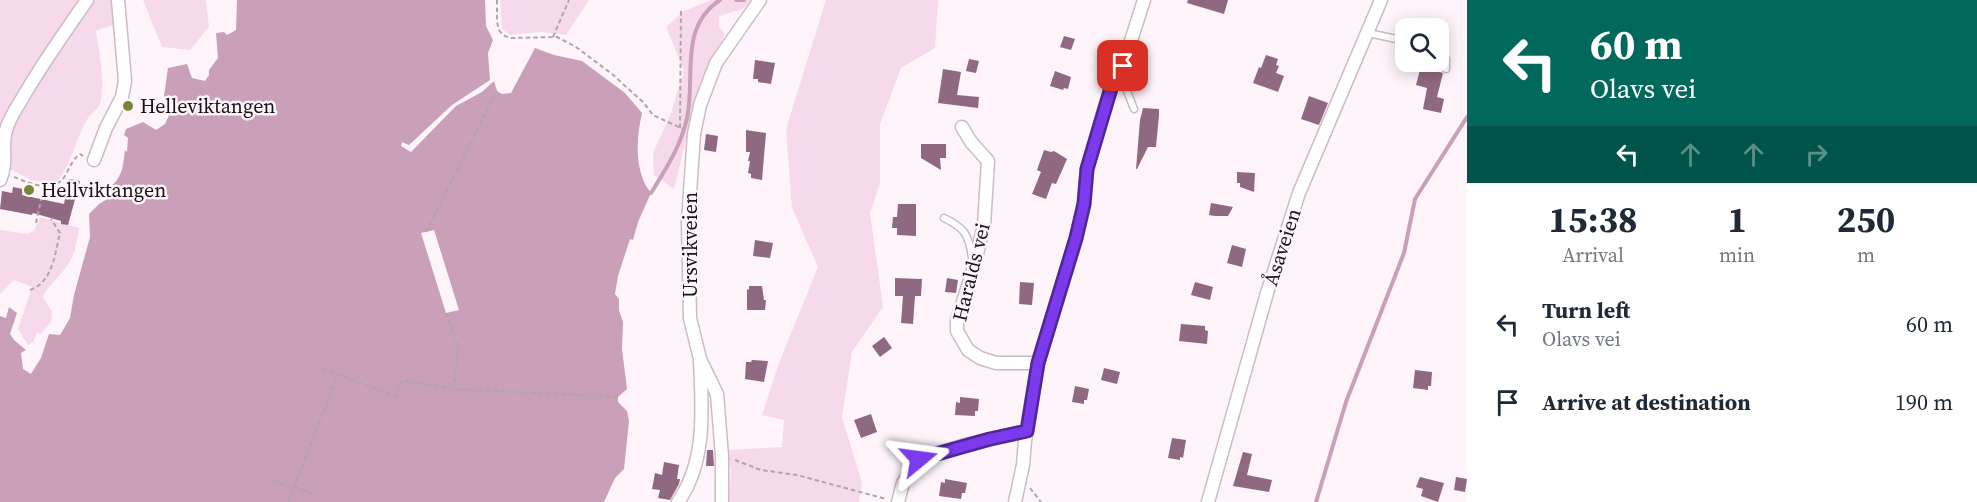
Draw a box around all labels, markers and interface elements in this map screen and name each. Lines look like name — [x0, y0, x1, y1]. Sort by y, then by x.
text: 60 m — [1590, 15, 1683, 73]
map controls — [1395, 18, 1449, 72]
button: search — [1395, 18, 1449, 72]
icon: left — [1491, 24, 1569, 102]
pin — [1097, 40, 1148, 91]
icon: arrive — [1106, 49, 1139, 82]
text: Olavs vei — [1590, 70, 1696, 107]
place label: Helleviktangen — [140, 92, 275, 120]
marker: Helleviktangen — [121, 99, 135, 113]
icon: left — [1611, 138, 1644, 171]
icon: ahead — [1674, 138, 1707, 171]
icon: ahead — [1737, 138, 1770, 171]
icon: right — [1800, 138, 1833, 171]
place label: Hellviktangen — [41, 176, 166, 204]
marker: Hellviktangen — [22, 183, 36, 197]
street label: Ursvikveien — [676, 192, 704, 298]
text: 15:38 — [1549, 195, 1637, 244]
text: 1 — [1727, 195, 1747, 244]
text: 250 — [1837, 195, 1895, 244]
street label: Åsaveien — [1256, 205, 1308, 289]
street label: Haralds vei — [945, 220, 997, 324]
text: Arrival — [1562, 241, 1624, 269]
text: min — [1719, 241, 1755, 269]
text: m — [1857, 241, 1875, 269]
text: Turn left — [1542, 295, 1630, 325]
icon: left — [1491, 308, 1524, 341]
text: 60 m — [1906, 309, 1953, 339]
text: Olavs vei — [1542, 325, 1621, 353]
icon: arrive — [1491, 386, 1524, 419]
text: Arrive at destination — [1542, 387, 1751, 417]
text: 190 m — [1895, 387, 1953, 417]
position arrow — [887, 427, 951, 491]

